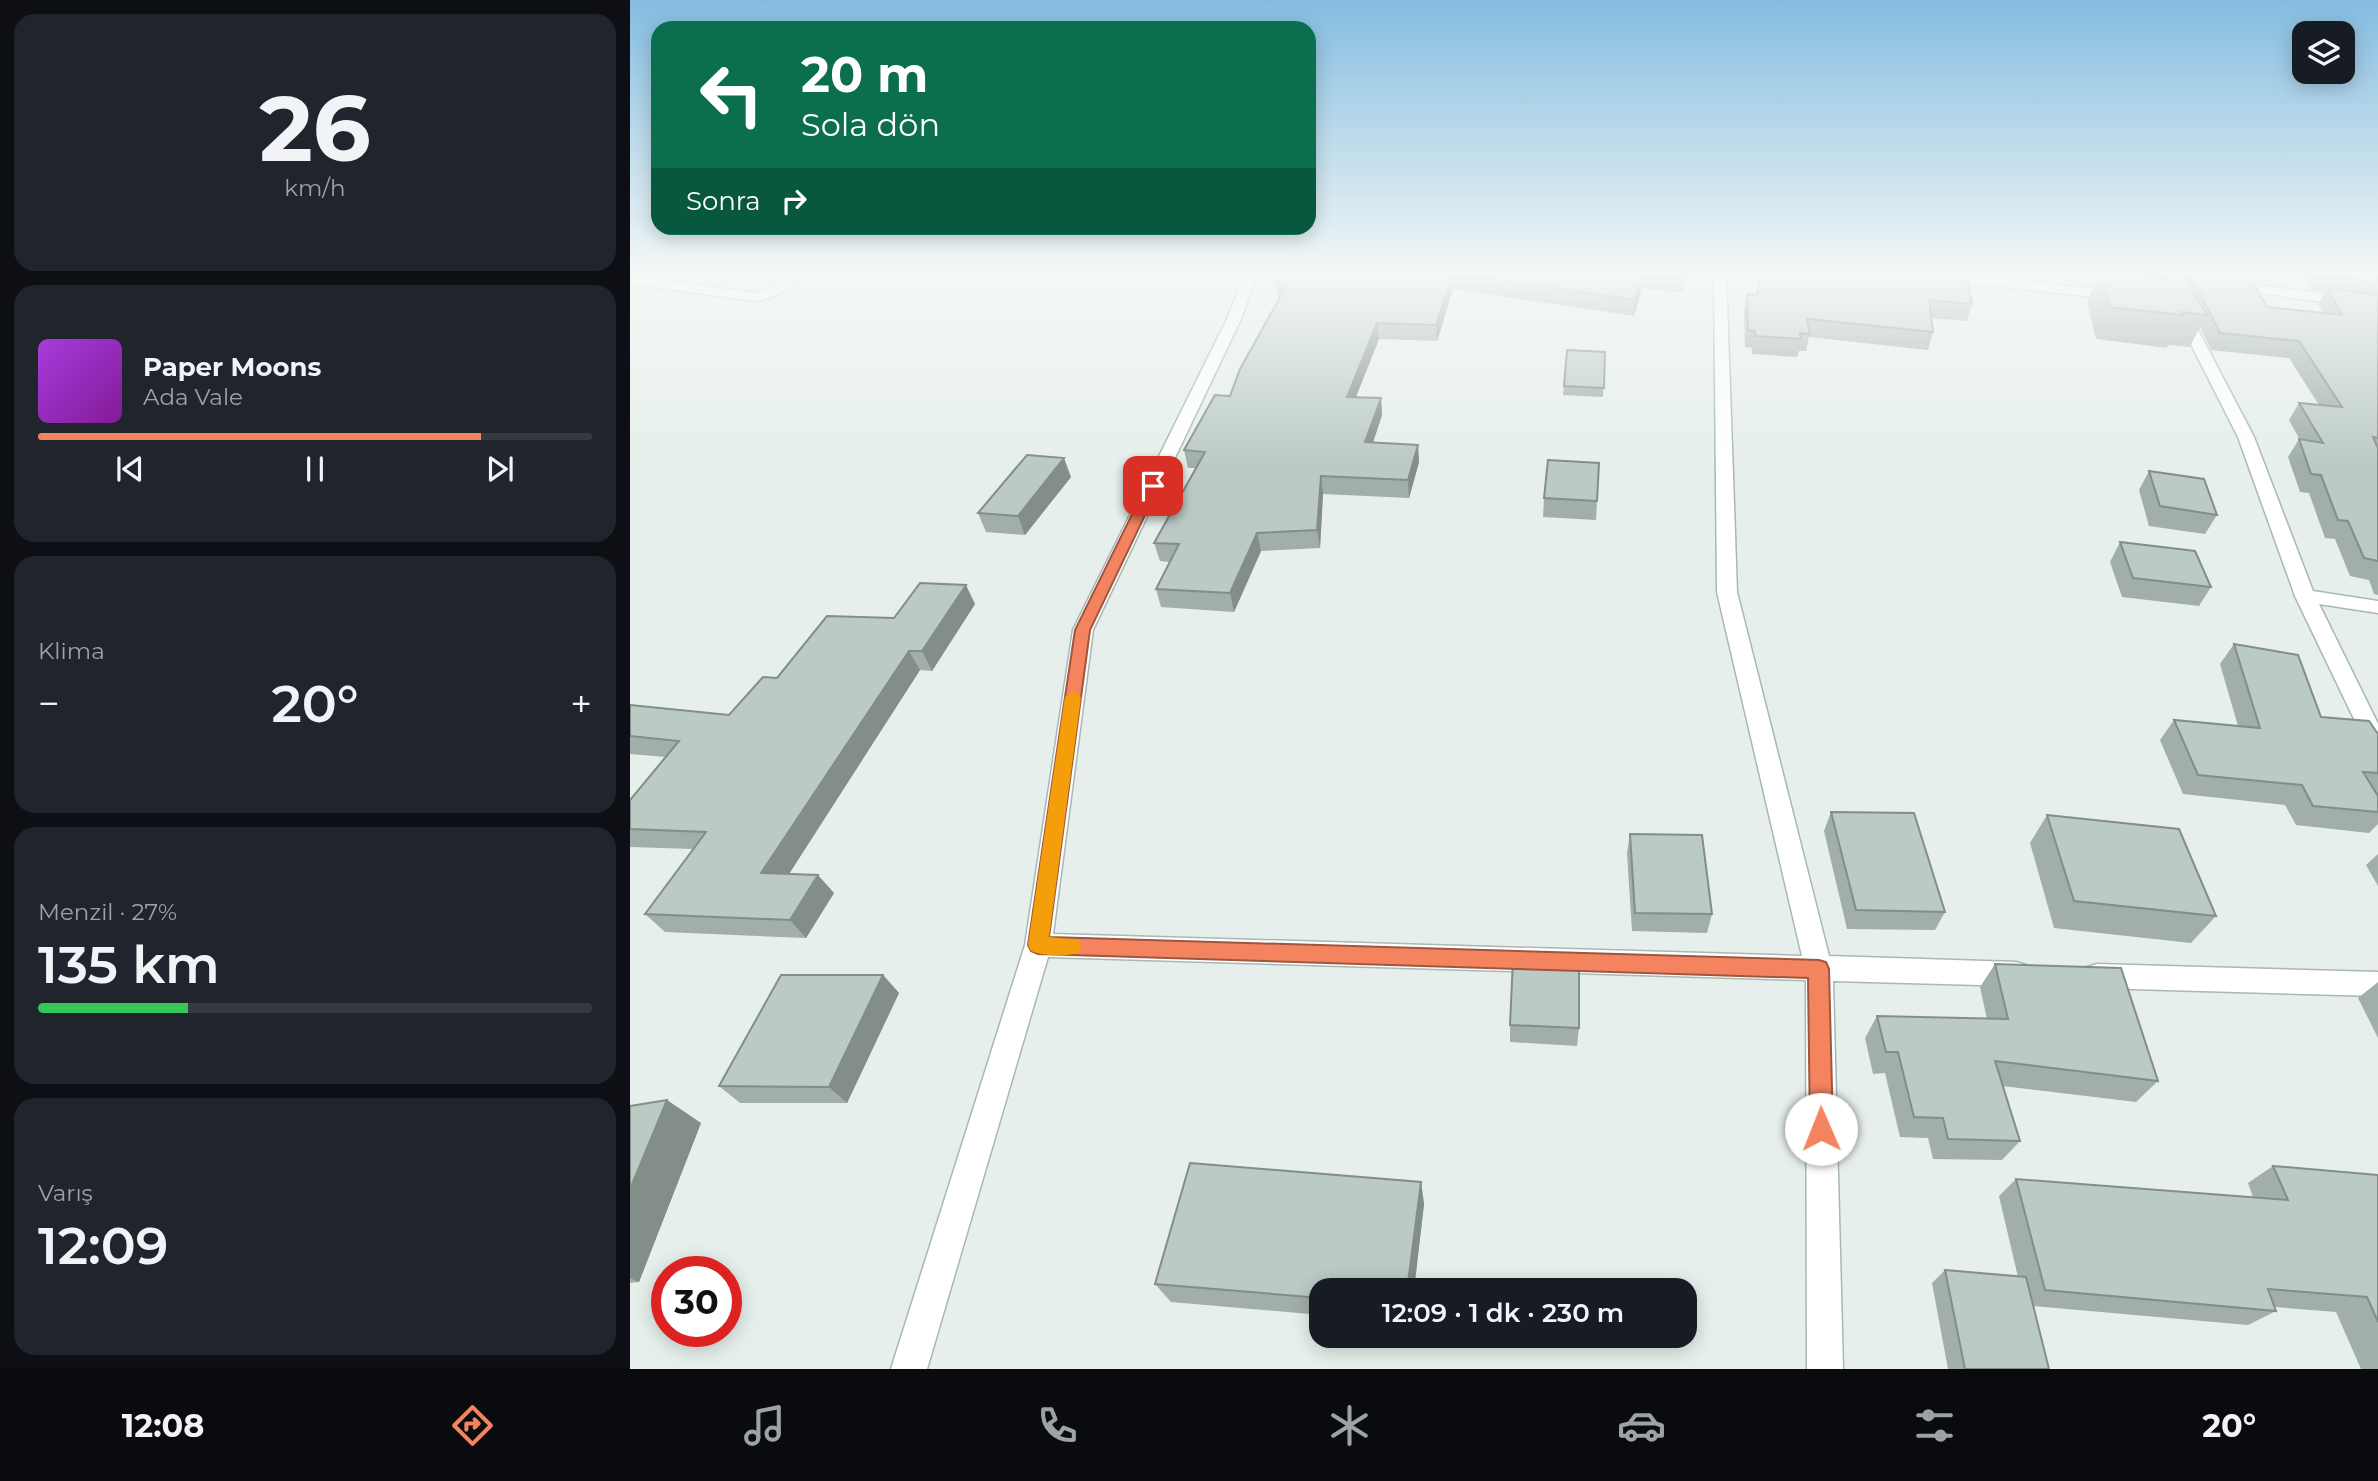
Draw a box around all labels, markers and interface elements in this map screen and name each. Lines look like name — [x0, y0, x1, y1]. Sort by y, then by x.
map controls — [2292, 21, 2355, 84]
button: layers — [2292, 21, 2355, 84]
text: 20 m — [801, 45, 928, 104]
icon: left — [686, 49, 777, 140]
text: 26 — [259, 73, 371, 184]
text: Sola dön — [801, 105, 940, 144]
text: km/h — [284, 174, 346, 202]
icon: right — [775, 182, 813, 220]
text: Sonra — [686, 185, 761, 217]
text: Paper Moons — [143, 351, 321, 383]
text: Ada Vale — [143, 383, 243, 411]
icon: previous — [111, 450, 149, 488]
icon: pause — [296, 450, 334, 488]
icon: next — [481, 450, 519, 488]
pin — [1123, 456, 1183, 516]
icon: arrive — [1134, 467, 1172, 505]
text: Klima — [38, 637, 105, 665]
text: 20° — [271, 672, 359, 735]
text: − — [38, 680, 60, 727]
text: + — [570, 680, 592, 727]
text: Menzil · 27% — [38, 898, 177, 926]
text: 135 km — [38, 933, 220, 996]
position arrow — [1784, 1092, 1858, 1166]
text: Varış — [38, 1179, 93, 1207]
text: 12:09 — [38, 1214, 168, 1277]
speed limit sign: 30 — [651, 1256, 742, 1347]
text: 12:09 · 1 dk · 230 m — [1382, 1297, 1624, 1329]
icon: directions — [448, 1401, 497, 1450]
icon: music — [740, 1401, 789, 1450]
icon: phone — [1033, 1401, 1082, 1450]
icon: climate — [1325, 1401, 1374, 1450]
icon: car — [1617, 1401, 1666, 1450]
icon: filters — [1910, 1401, 1959, 1450]
text: 12:08 — [122, 1406, 204, 1445]
text: 20° — [2202, 1406, 2256, 1445]

